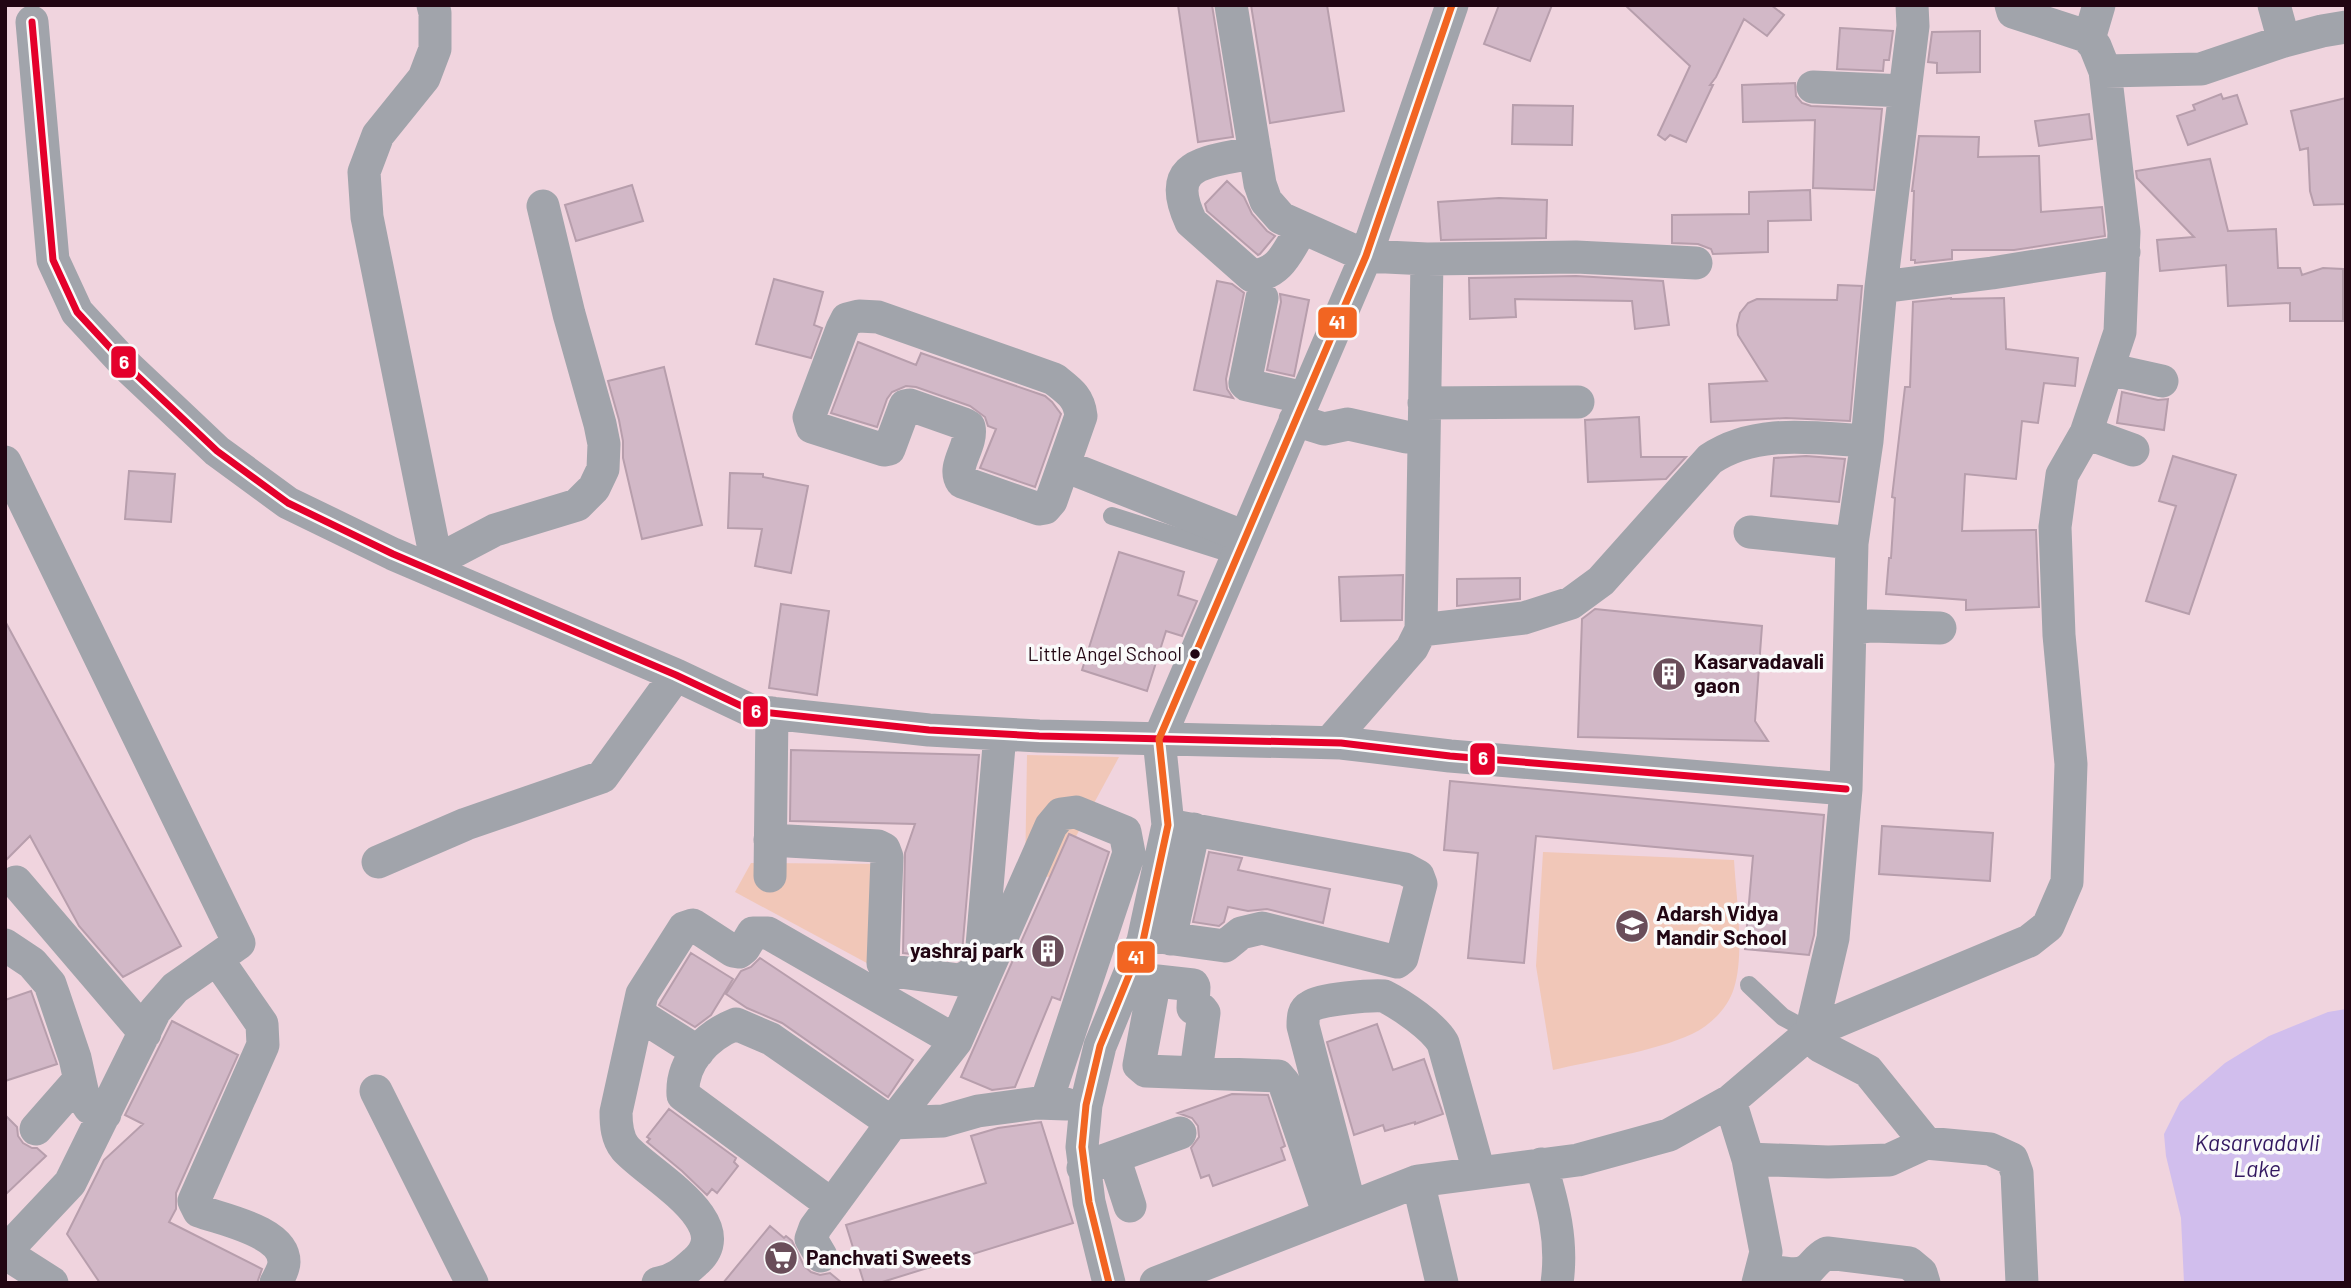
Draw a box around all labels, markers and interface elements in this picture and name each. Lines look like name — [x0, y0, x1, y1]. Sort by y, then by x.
line badge: 41 — [1317, 306, 1358, 339]
text: 41 — [1329, 310, 1345, 333]
line badge: 6 — [110, 345, 137, 379]
text: 6 — [119, 350, 129, 373]
place label: Little Angel School — [1028, 642, 1182, 665]
marker: Little Angel School — [1188, 647, 1202, 661]
place label: Kasarvadavali gaon — [1694, 648, 1824, 697]
building icon: Kasarvadavali gaon — [1650, 655, 1688, 693]
line badge: 6 — [742, 695, 769, 728]
text: 6 — [751, 699, 761, 722]
line badge: 6 — [1469, 742, 1496, 776]
text: 6 — [1478, 746, 1488, 769]
place label: Adarsh Vidya Mandir School — [1656, 900, 1787, 949]
school or university icon: Adarsh Vidya Mandir School — [1613, 907, 1651, 945]
building icon: yashraj park — [1029, 932, 1067, 970]
place label: yashraj park — [910, 937, 1024, 962]
line badge: 41 — [1116, 940, 1156, 974]
text: 41 — [1128, 945, 1144, 968]
water label: Kasarvadavli Lake — [2194, 1128, 2320, 1182]
supermarket icon: Panchvati Sweets — [762, 1239, 800, 1277]
place label: Panchvati Sweets — [806, 1244, 971, 1269]

